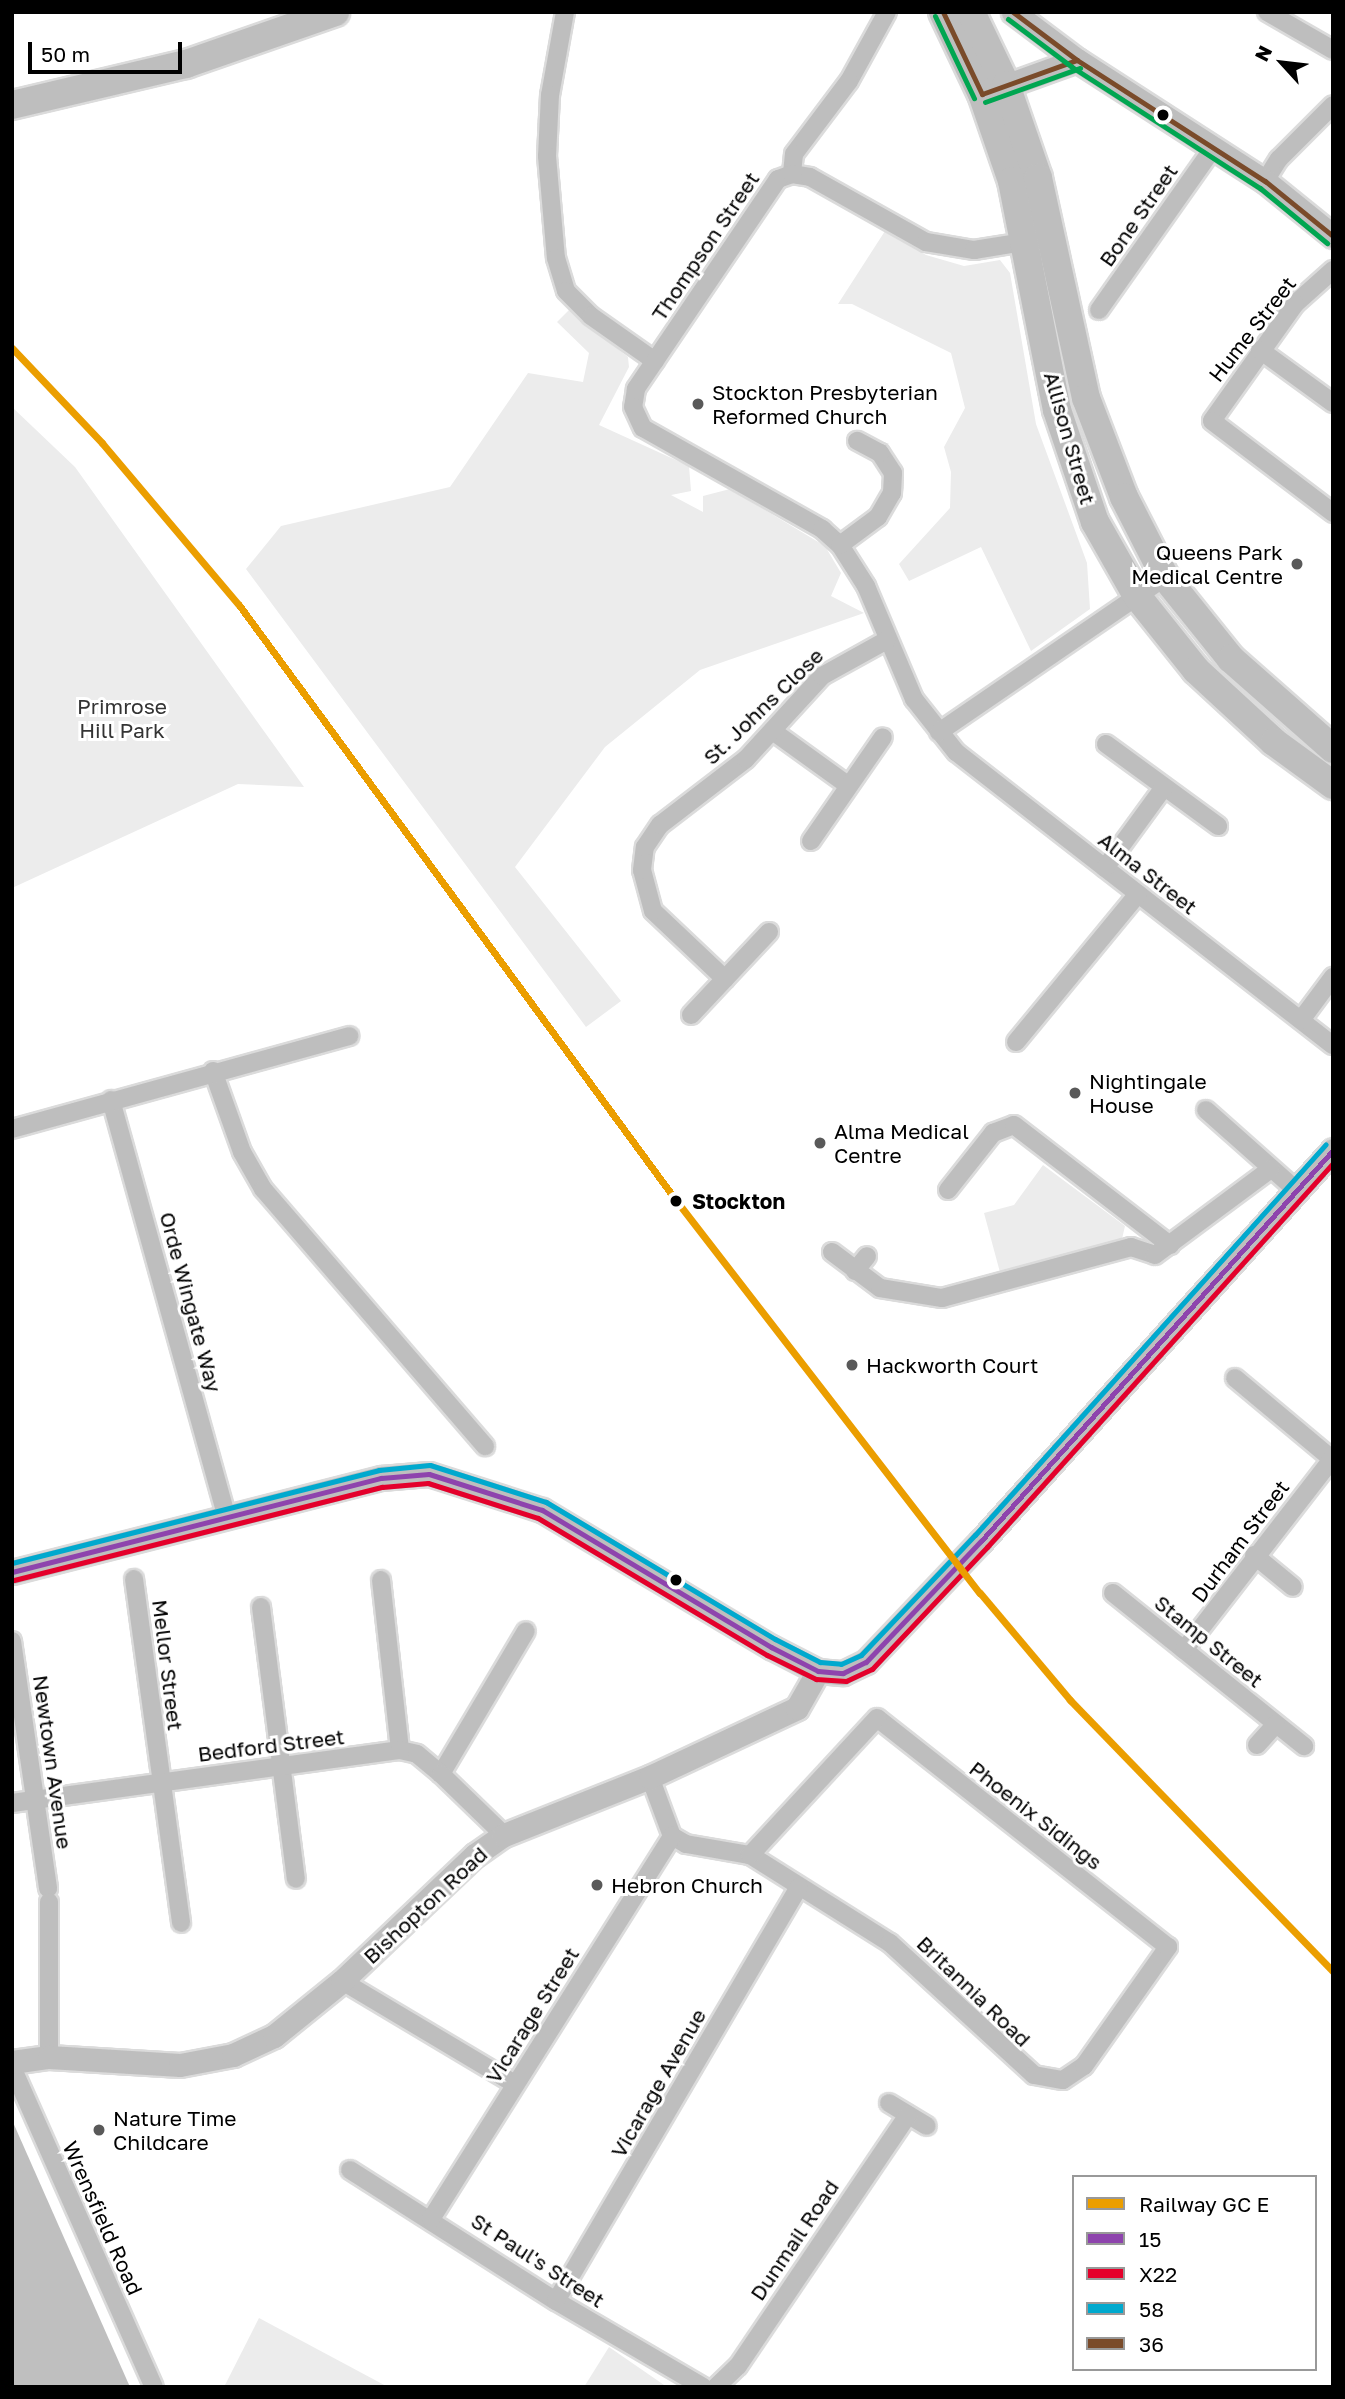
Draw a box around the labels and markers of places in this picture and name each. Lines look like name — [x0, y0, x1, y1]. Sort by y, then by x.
unlabelled marker — [1156, 108, 1170, 122]
place label: Stockton Presbyterian Reformed Church — [712, 379, 938, 429]
marker: Stockton Presbyterian Reformed Church — [690, 396, 706, 412]
place label: Queens Park Medical Centre — [1131, 539, 1283, 589]
marker: Queens Park Medical Centre — [1289, 556, 1305, 572]
place label: Nightingale House — [1089, 1068, 1207, 1118]
marker: Nightingale House — [1067, 1085, 1083, 1101]
place label: Alma Medical Centre — [834, 1118, 969, 1168]
marker: Alma Medical Centre — [812, 1135, 828, 1151]
place label: Stockton — [692, 1188, 785, 1214]
marker: Stockton — [666, 1191, 686, 1211]
place label: Hackworth Court — [866, 1352, 1039, 1378]
marker: Hackworth Court — [844, 1357, 860, 1373]
unlabelled marker — [669, 1573, 683, 1587]
place label: Hebron Church — [611, 1872, 763, 1898]
marker: Hebron Church — [589, 1877, 605, 1893]
place label: Nature Time Childcare — [113, 2105, 237, 2155]
marker: Nature Time Childcare — [91, 2122, 107, 2138]

